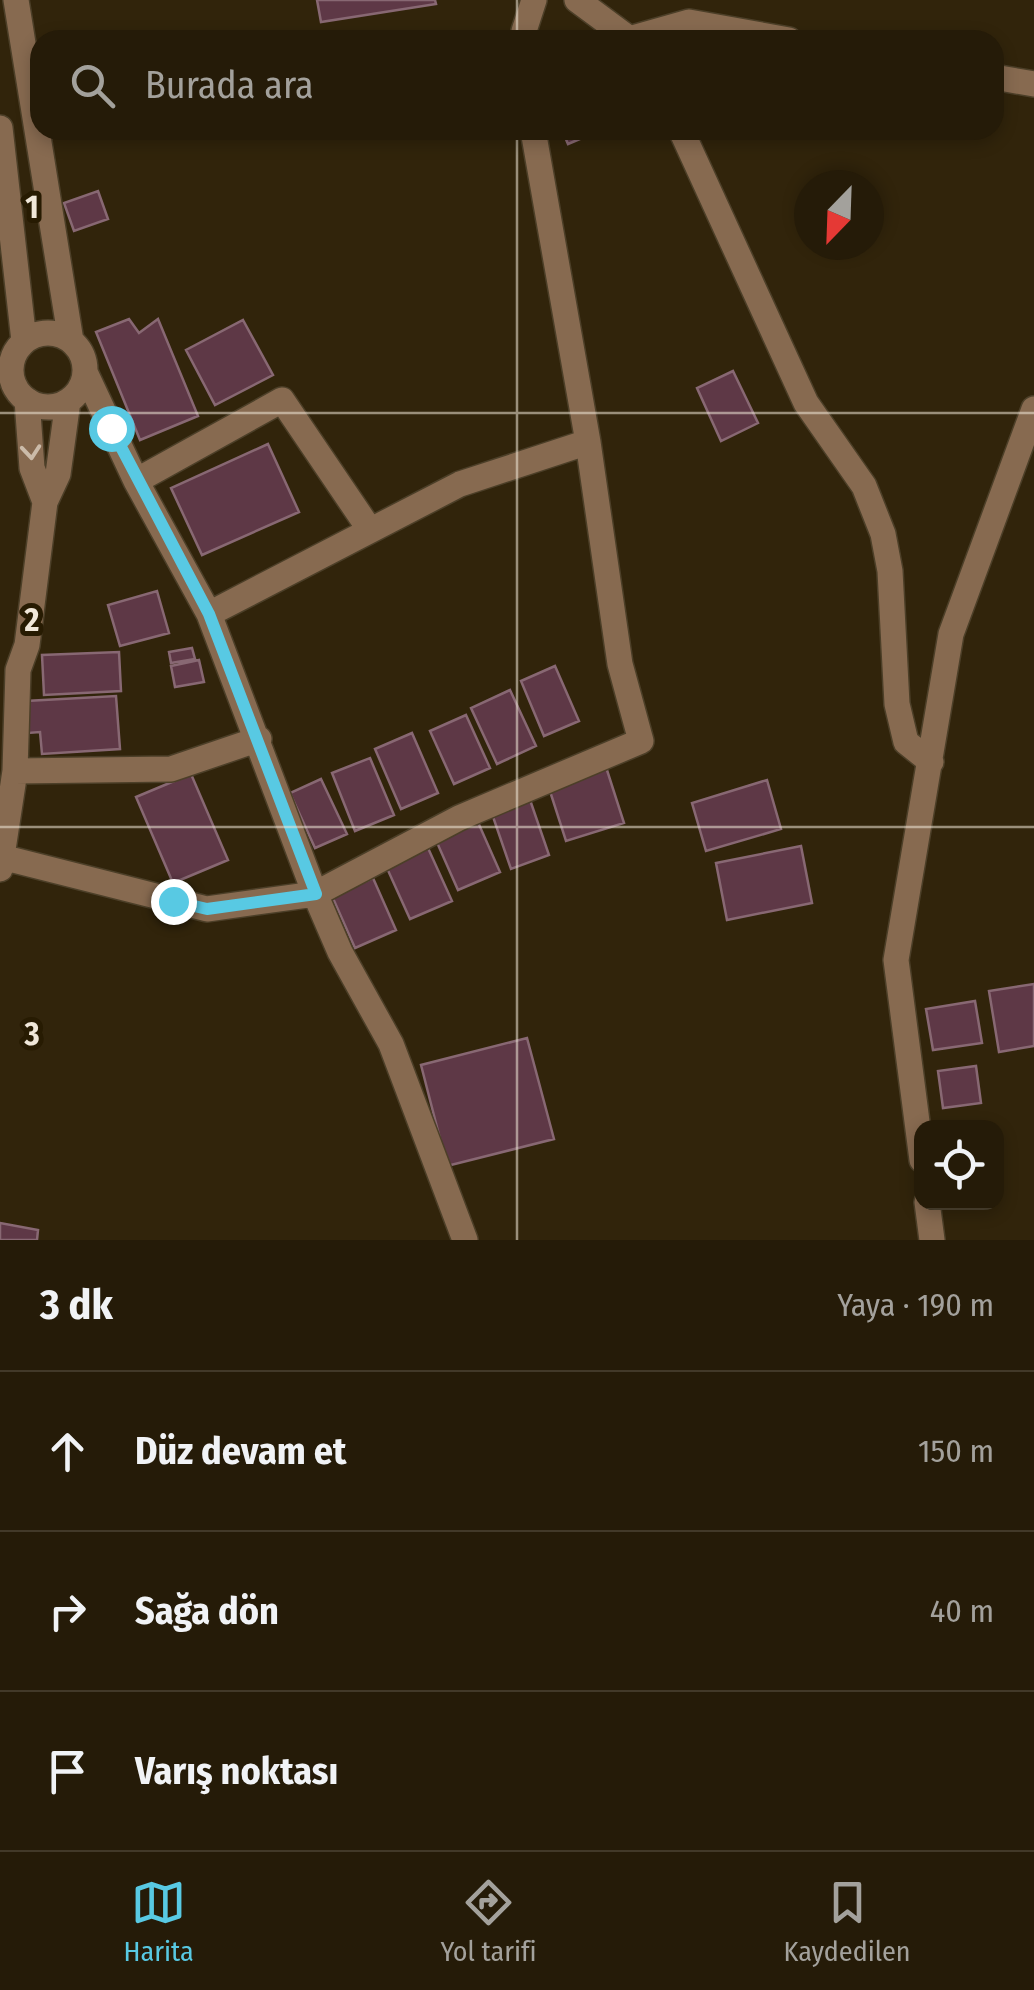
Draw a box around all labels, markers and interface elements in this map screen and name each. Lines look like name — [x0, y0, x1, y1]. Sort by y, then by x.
search box — [30, 30, 1004, 140]
icon: search — [65, 58, 120, 113]
text: Burada ara — [145, 62, 314, 108]
north arrow — [794, 170, 884, 260]
text: 1 — [25, 188, 39, 226]
route start — [89, 406, 135, 452]
one-way arrow — [20, 445, 41, 461]
text: 2 — [24, 601, 40, 639]
route end — [151, 879, 197, 925]
text: 3 — [23, 1015, 40, 1053]
map controls — [914, 1120, 1004, 1210]
button: locate — [914, 1120, 1004, 1210]
text: 3 dk — [40, 1280, 113, 1330]
text: Yaya · 190 m — [837, 1286, 994, 1324]
icon: ahead — [40, 1424, 95, 1479]
text: Düz devam et — [135, 1428, 346, 1474]
text: 150 m — [918, 1432, 994, 1470]
icon: right — [40, 1584, 95, 1639]
text: Sağa dön — [135, 1588, 279, 1634]
text: 40 m — [930, 1592, 994, 1630]
icon: arrive — [40, 1744, 95, 1799]
text: Varış noktası — [135, 1748, 338, 1794]
tab: Harita — [123, 1875, 194, 1968]
tab: Yol tarifi — [441, 1875, 537, 1968]
tab: Kaydedilen — [784, 1875, 911, 1968]

